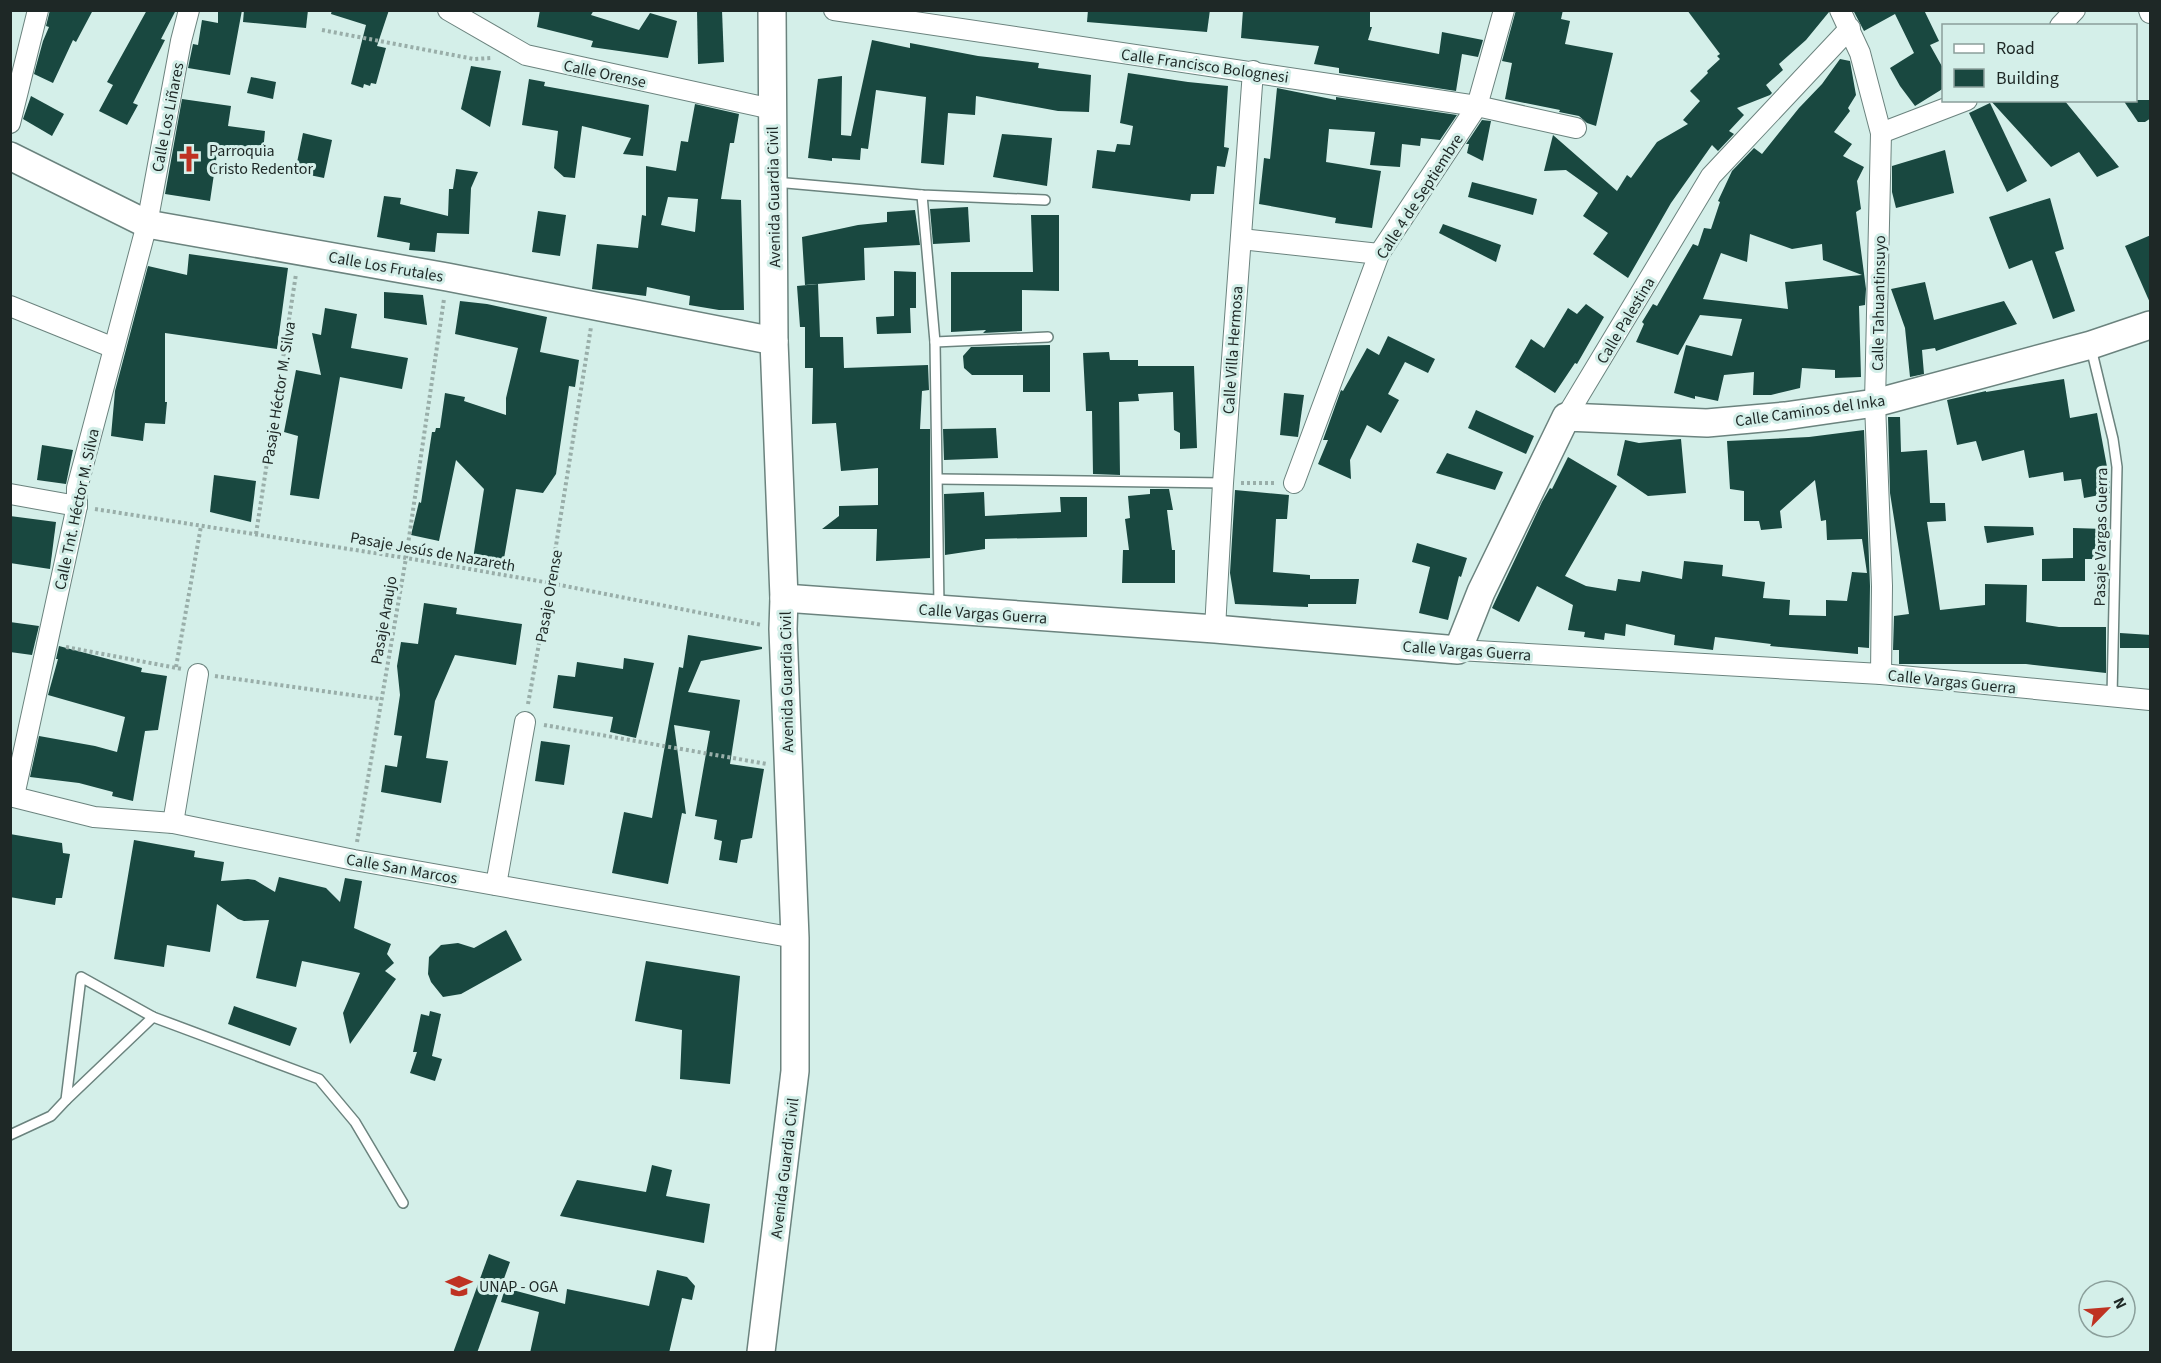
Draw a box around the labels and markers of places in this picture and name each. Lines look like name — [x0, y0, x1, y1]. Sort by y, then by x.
place label: Parroquia Cristo Redentor — [209, 140, 313, 180]
church icon: Parroquia Cristo Redentor — [174, 144, 204, 174]
school or university icon: UNAP - OGA — [444, 1271, 474, 1301]
place label: UNAP - OGA — [479, 1276, 558, 1298]

